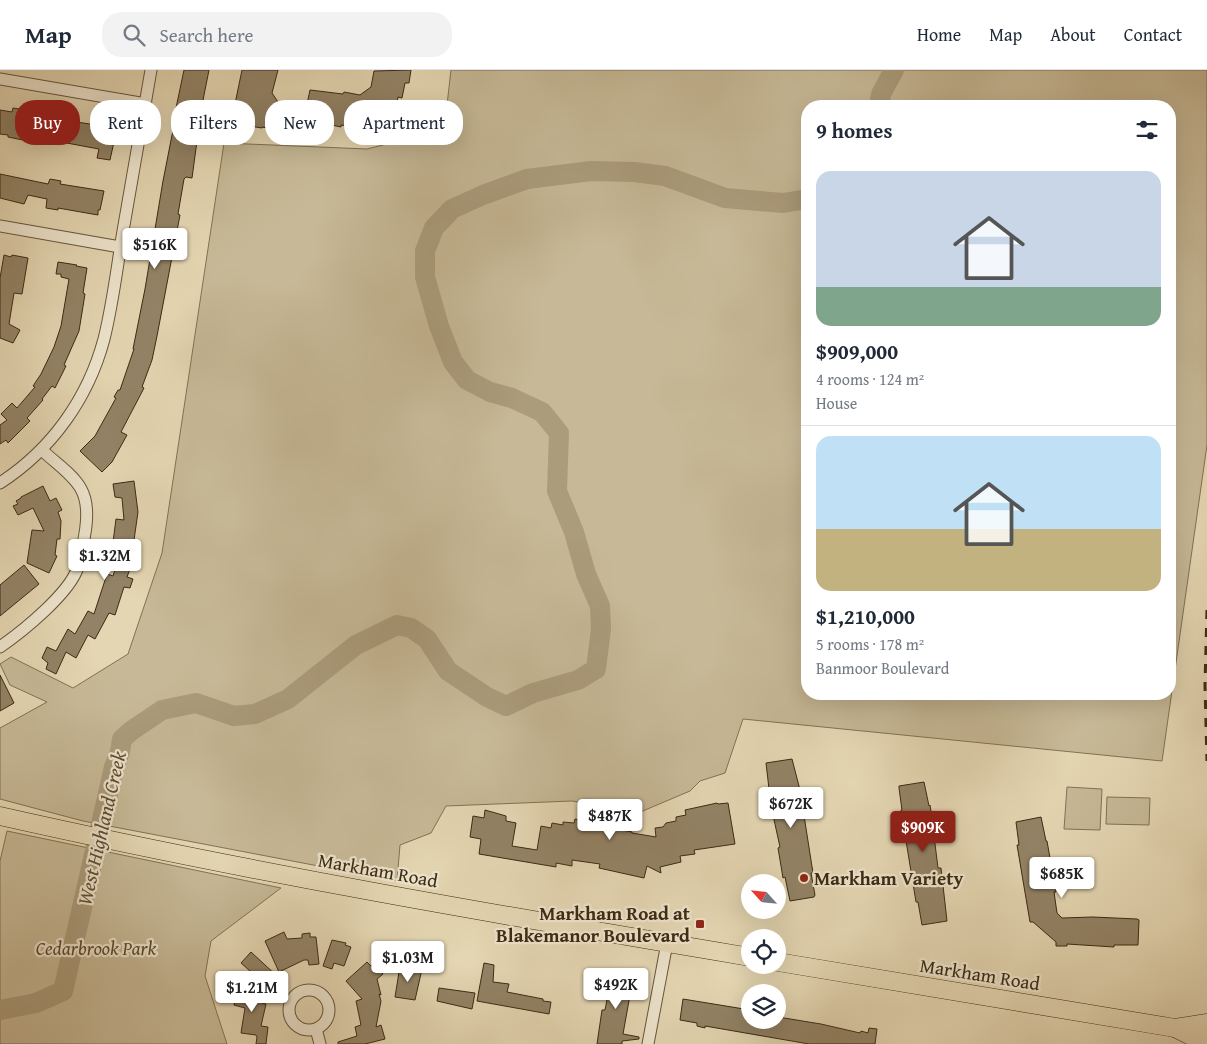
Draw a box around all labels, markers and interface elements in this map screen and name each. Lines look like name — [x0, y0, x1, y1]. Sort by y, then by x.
search box — [102, 12, 452, 57]
text: Map — [25, 17, 72, 52]
icon: search — [120, 21, 148, 49]
text: Search here — [160, 21, 253, 49]
text: Home — [917, 21, 961, 48]
text: Map — [989, 21, 1022, 48]
text: About — [1050, 21, 1096, 48]
text: Contact — [1124, 21, 1182, 48]
chip: Buy — [15, 100, 80, 145]
chip: Rent — [90, 100, 161, 145]
chip: Filters — [171, 100, 255, 145]
chip: New — [265, 100, 334, 145]
chip: Apartment — [344, 100, 463, 145]
text: 9 homes — [816, 115, 892, 146]
icon: filters — [1133, 116, 1161, 144]
icon: home — [944, 203, 1034, 293]
pin: $516K — [120, 228, 190, 270]
text: $516K — [133, 232, 177, 256]
text: $909,000 — [816, 336, 898, 367]
text: 4 rooms · 124 m² — [816, 367, 924, 391]
text: House — [816, 391, 857, 415]
icon: home — [944, 469, 1034, 559]
pin: $1.32M — [64, 538, 146, 581]
text: $1.32M — [79, 543, 131, 567]
text: $1,210,000 — [816, 601, 915, 632]
text: 5 rooms · 178 m² — [816, 632, 924, 656]
text: Banmoor Boulevard — [816, 656, 949, 680]
water label: West Highland Creek — [69, 747, 133, 908]
pin: $672K — [756, 786, 826, 829]
text: $672K — [769, 791, 813, 815]
pin: $487K — [575, 798, 645, 841]
text: $487K — [588, 803, 632, 827]
pin: $909K — [888, 810, 958, 853]
text: $909K — [901, 815, 945, 839]
street label: Markham Road — [316, 846, 441, 894]
pin: $685K — [1027, 856, 1097, 899]
text: $685K — [1040, 861, 1084, 885]
place label: Markham Variety — [814, 864, 964, 892]
marker: Markham Variety — [798, 872, 810, 884]
north arrow — [741, 874, 786, 919]
map controls — [741, 874, 786, 1029]
place label: Markham Road at Blakemanor Boulevard — [496, 899, 691, 949]
marker: Markham Road at Blakemanor Boulevard — [694, 918, 706, 930]
button: locate — [741, 929, 786, 974]
park label: Cedarbrook Park — [36, 934, 157, 962]
pin: $1.03M — [367, 940, 449, 983]
text: $1.03M — [382, 945, 434, 969]
street label: Markham Road — [918, 951, 1043, 997]
pin: $492K — [581, 968, 651, 1010]
pin: $1.21M — [211, 970, 293, 1013]
text: $492K — [594, 972, 638, 996]
text: $1.21M — [226, 975, 278, 999]
button: layers — [741, 984, 786, 1029]

